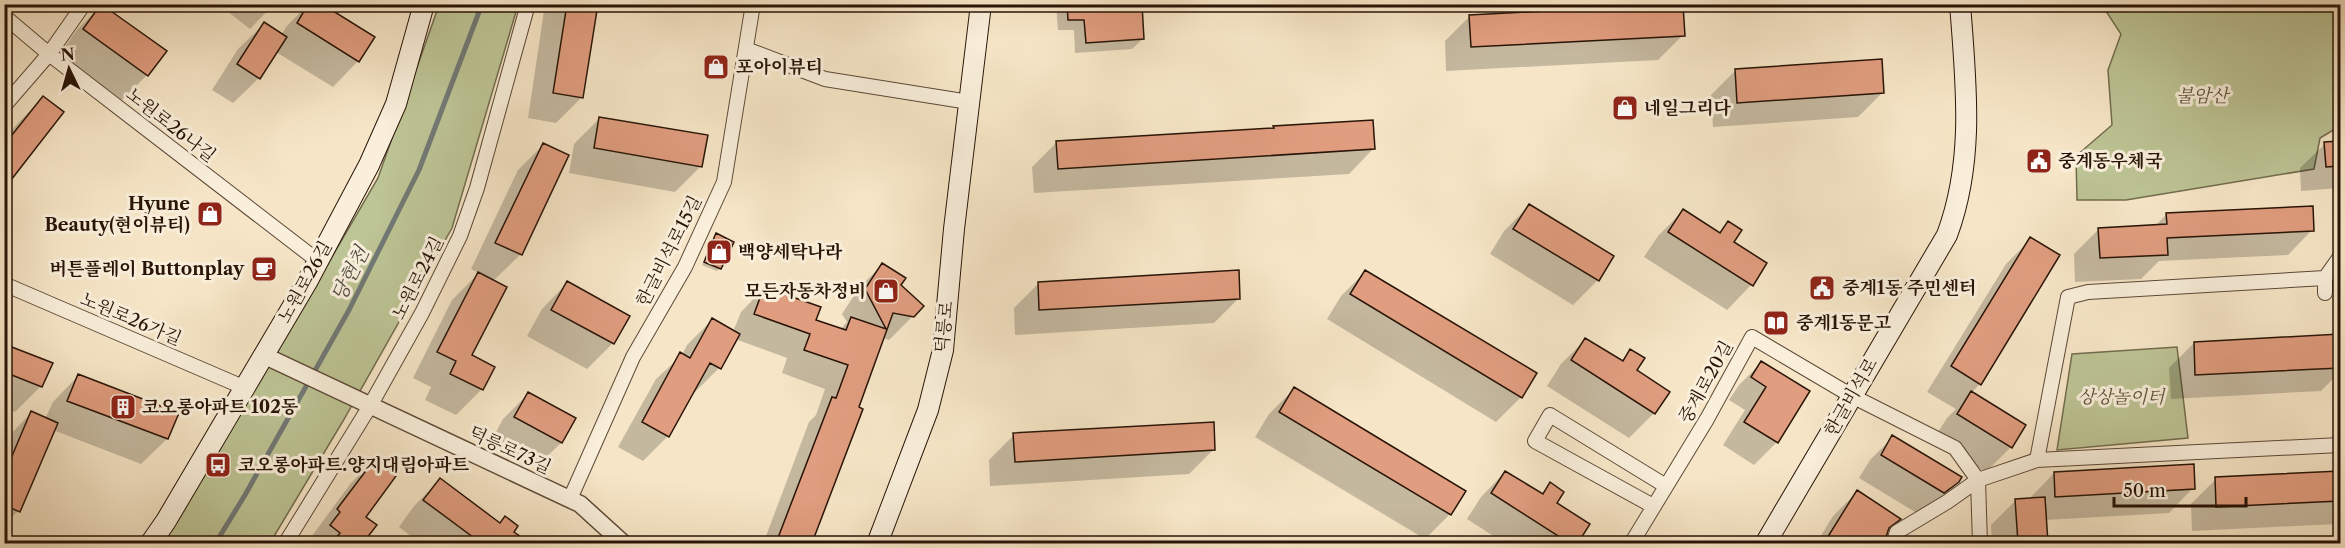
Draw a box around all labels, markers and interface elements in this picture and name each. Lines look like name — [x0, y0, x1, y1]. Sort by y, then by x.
north arrow — [39, 39, 99, 99]
text: N — [60, 43, 76, 65]
shop icon: 포아이뷰티 — [701, 52, 731, 82]
place label: 포아이뷰티 — [736, 56, 823, 78]
street label: 노원로26나길 — [122, 83, 220, 167]
park label: 불암산 — [2176, 85, 2231, 107]
shop icon: 네일그리다 — [1610, 93, 1640, 123]
place label: 네일그리다 — [1644, 97, 1732, 119]
public building icon: 중계동우체국 — [2024, 146, 2054, 176]
place label: 중계동우체국 — [2058, 150, 2163, 172]
street label: 한글비석로15길 — [632, 192, 706, 310]
place label: Hyune Beauty(현이뷰티) — [44, 193, 190, 236]
shop icon: Hyune Beauty(현이뷰티) — [195, 199, 225, 229]
street label: 노원로24길 — [388, 233, 448, 323]
street label: 노원로26길 — [273, 237, 337, 327]
shop icon: 백양세탁나라 — [704, 237, 734, 267]
water label: 당현천 — [326, 241, 375, 305]
place label: 백양세탁나라 — [738, 241, 843, 263]
cafe icon: 버튼플레이 Buttonplay — [249, 254, 279, 284]
place label: 버튼플레이 Buttonplay — [50, 258, 245, 280]
public building icon: 중계1동 주민센터 — [1807, 273, 1837, 303]
shop icon: 모든자동차정비 — [871, 276, 901, 306]
place label: 중계1동 주민센터 — [1842, 277, 1976, 299]
place label: 모든자동차정비 — [744, 280, 866, 302]
street label: 노원로26가길 — [77, 288, 185, 350]
street label: 덕릉로 — [930, 300, 958, 354]
library icon: 중계1동문고 — [1761, 308, 1791, 338]
place label: 중계1동문고 — [1796, 312, 1892, 334]
street label: 중계로20길 — [1674, 337, 1738, 427]
street label: 한글비석로 — [1820, 354, 1882, 440]
park label: 상상놀이터 — [2078, 386, 2166, 408]
building icon: 코오롱아파트 102동 — [108, 392, 138, 422]
place label: 코오롱아파트 102동 — [142, 396, 299, 418]
street label: 덕릉로73길 — [465, 421, 555, 479]
bus stop icon: 코오롱아파트.양지대림아파트 — [203, 450, 233, 480]
place label: 코오롱아파트.양지대림아파트 — [238, 454, 470, 476]
scale bar — [2114, 470, 2246, 508]
text: 50 m — [2123, 480, 2166, 502]

